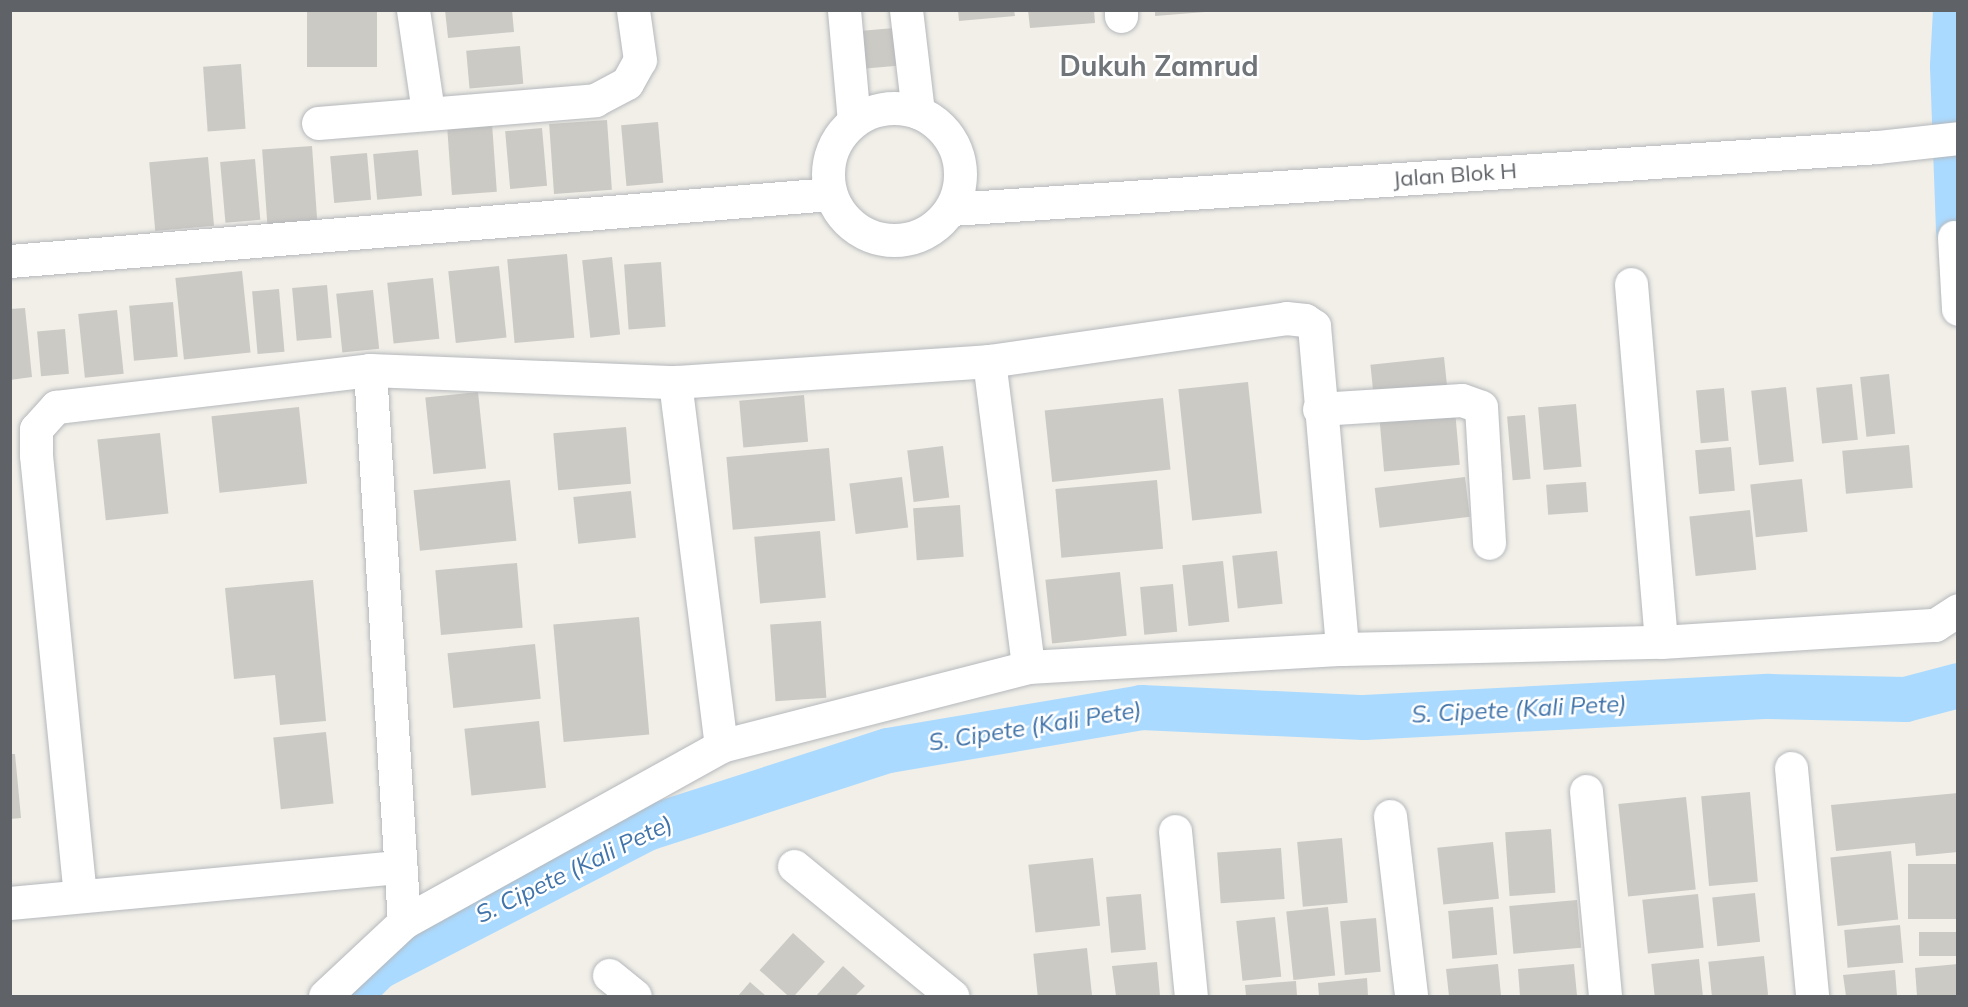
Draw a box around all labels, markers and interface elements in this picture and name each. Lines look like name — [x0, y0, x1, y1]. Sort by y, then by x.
district label: Dukuh Zamrud — [1059, 49, 1259, 83]
street label: Jalan Blok H — [1392, 158, 1518, 192]
water label: S. Cipete (Kali Pete) — [1411, 689, 1627, 729]
water label: S. Cipete (Kali Pete) — [926, 695, 1144, 757]
water label: S. Cipete (Kali Pete) — [471, 809, 677, 929]

